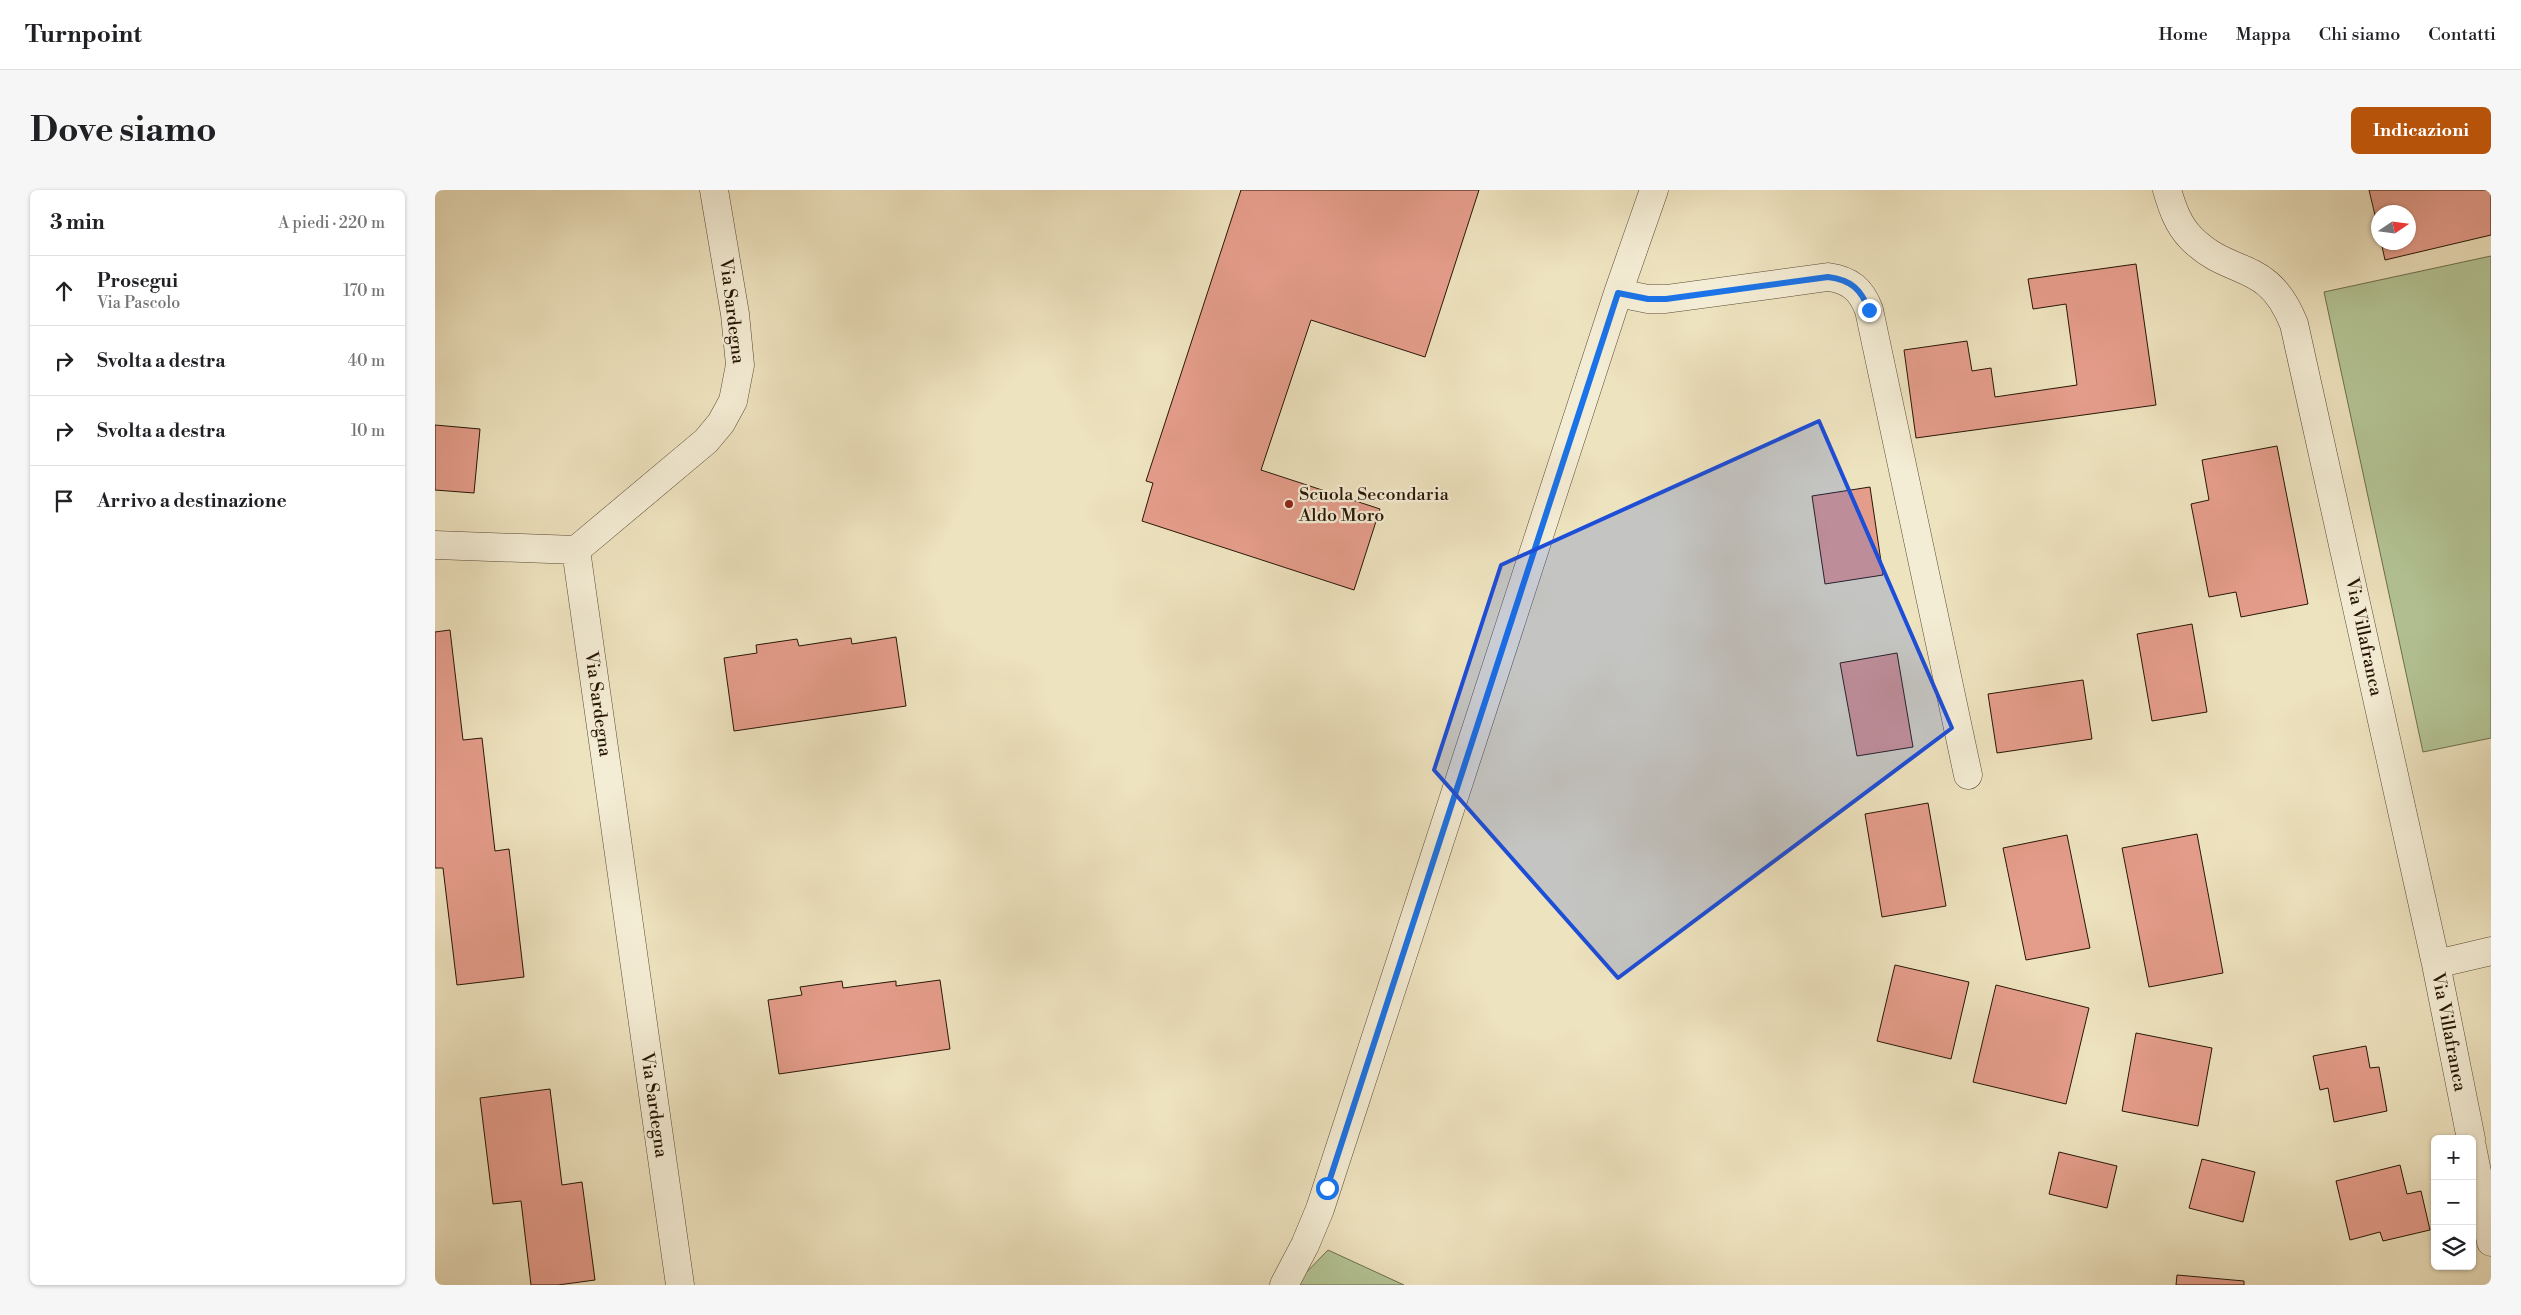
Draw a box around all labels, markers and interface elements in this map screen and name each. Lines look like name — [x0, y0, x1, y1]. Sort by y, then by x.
text: Turnpoint — [25, 20, 142, 50]
text: Home — [2158, 23, 2208, 46]
text: Mappa — [2236, 23, 2291, 46]
text: Chi siamo — [2319, 23, 2400, 46]
text: Contatti — [2428, 23, 2496, 46]
button: Indicazioni — [2351, 107, 2491, 154]
text: Dove siamo — [30, 109, 217, 152]
north arrow — [2371, 205, 2416, 250]
text: 3 min — [50, 210, 105, 236]
text: A piedi · 220 m — [278, 213, 385, 233]
street label: Via Sardegna — [714, 256, 750, 366]
text: Prosegui — [97, 269, 178, 293]
icon: ahead — [50, 277, 78, 305]
text: 170 m — [343, 281, 385, 301]
text: Via Pascolo — [97, 293, 180, 313]
route end — [1858, 299, 1881, 322]
icon: right — [50, 347, 78, 375]
text: Svolta a destra — [97, 349, 225, 373]
text: 40 m — [348, 351, 385, 371]
icon: right — [50, 417, 78, 445]
text: Svolta a destra — [97, 419, 225, 443]
text: 10 m — [351, 421, 385, 441]
place label: Scuola Secondaria Aldo Moro — [1298, 483, 1450, 527]
icon: arrive — [50, 487, 78, 515]
text: Arrivo a destinazione — [97, 489, 287, 513]
marker: Scuola Secondaria Aldo Moro — [1283, 498, 1295, 510]
street label: Via Villafranca — [2340, 575, 2388, 699]
street label: Via Sardegna — [579, 649, 617, 759]
street label: Via Villafranca — [2426, 970, 2472, 1094]
street label: Via Sardegna — [635, 1050, 673, 1160]
map controls — [2431, 1135, 2476, 1270]
button: + — [2431, 1135, 2476, 1180]
route start — [1316, 1177, 1339, 1200]
button: − — [2431, 1180, 2476, 1225]
button: layers — [2431, 1225, 2476, 1270]

